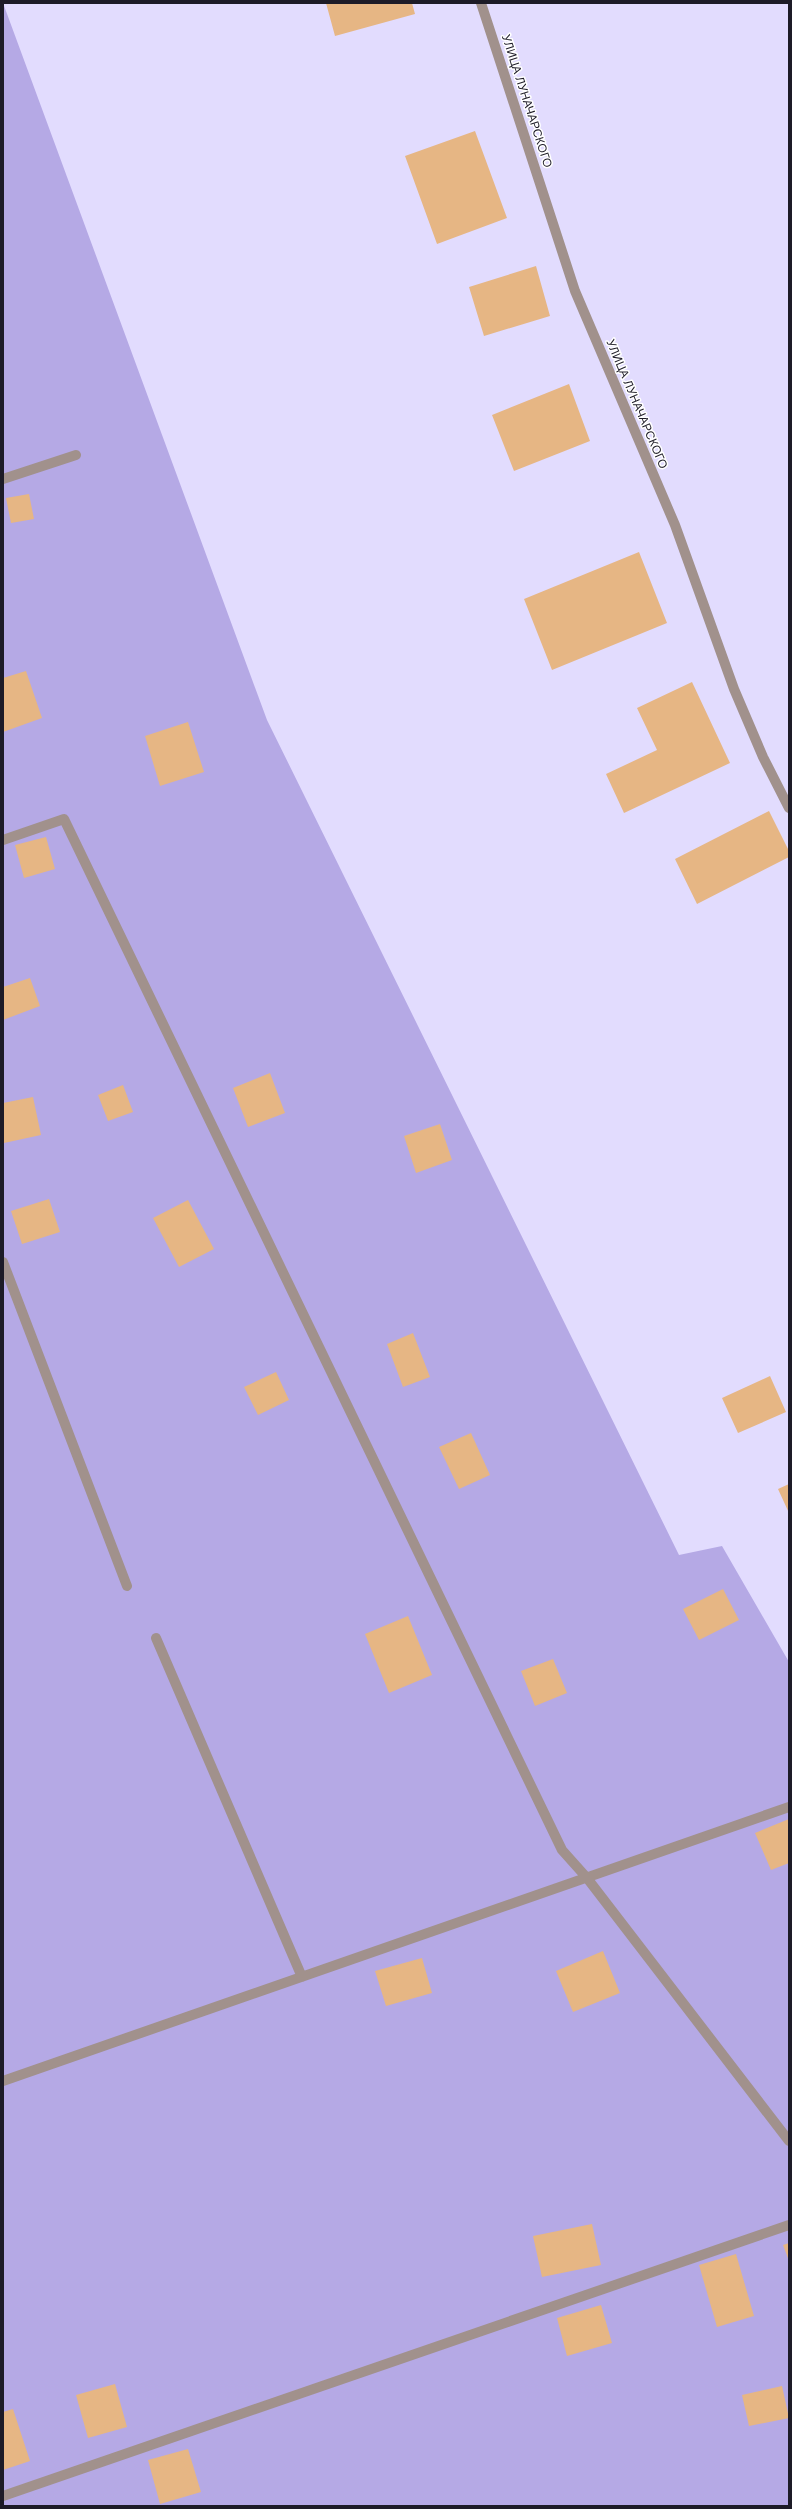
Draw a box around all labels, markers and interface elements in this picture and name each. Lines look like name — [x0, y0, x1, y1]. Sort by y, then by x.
street label: УЛИЦА ЛУНАЧАРСКОГО — [499, 33, 555, 169]
street label: УЛИЦА ЛУНАЧАРСКОГО — [603, 337, 671, 471]

